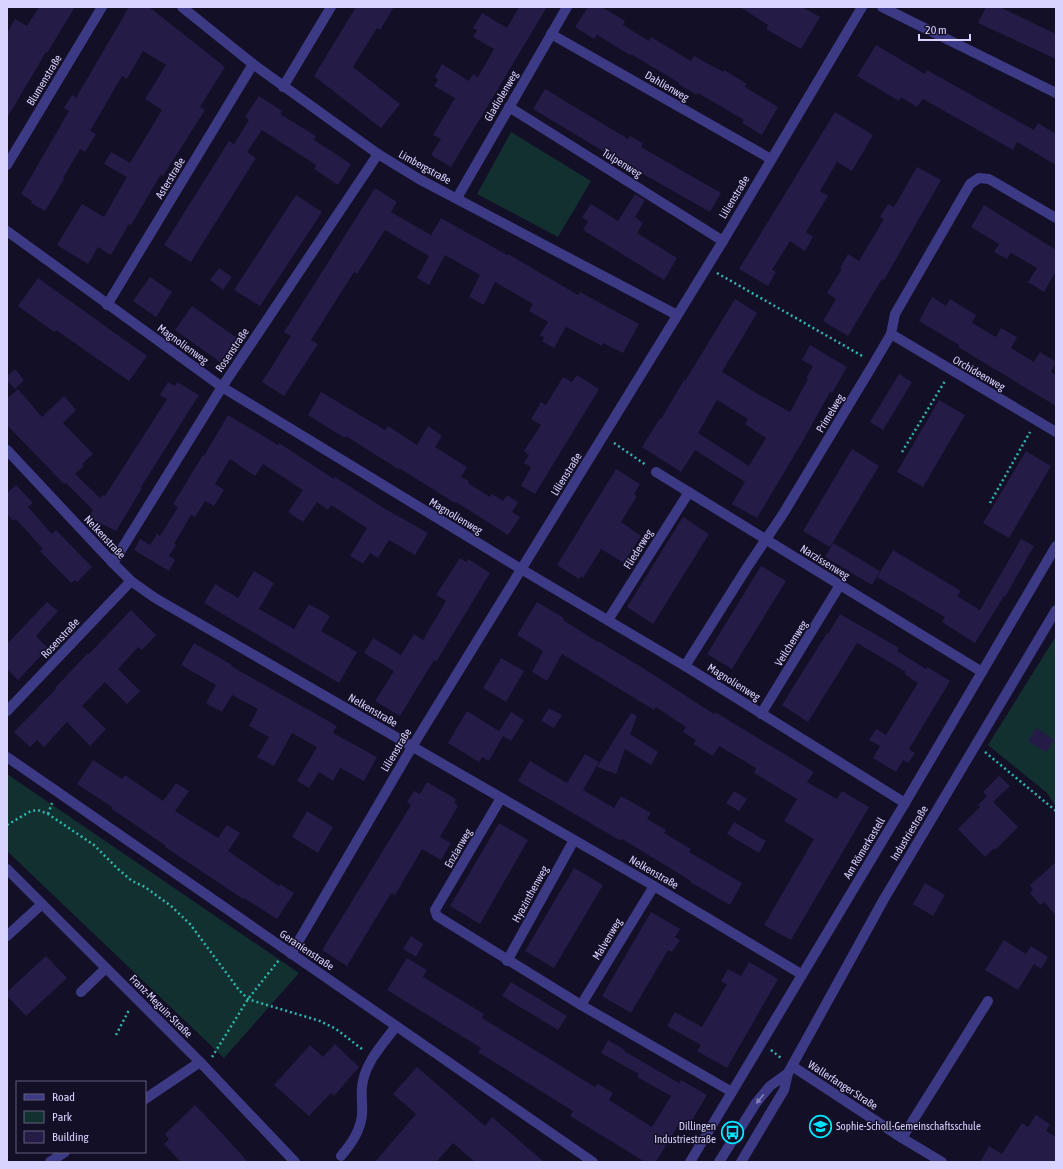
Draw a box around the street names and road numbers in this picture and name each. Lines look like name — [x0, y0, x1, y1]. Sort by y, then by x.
street label: Blumenstraße — [24, 52, 64, 108]
street label: Gladiolenweg — [482, 68, 520, 123]
street label: Dahlienweg — [643, 69, 691, 103]
street label: Tulpenweg — [600, 146, 644, 180]
street label: Limbergstraße — [397, 148, 453, 186]
street label: Asterstraße — [153, 155, 187, 201]
street label: Lilienstraße — [717, 173, 751, 221]
street label: Magnolienweg — [155, 322, 211, 367]
street label: Rosenstraße — [213, 326, 251, 374]
street label: Orchideenweg — [951, 353, 1007, 393]
street label: Primelweg — [814, 391, 846, 435]
street label: Lilienstraße — [548, 451, 584, 497]
street label: Magnolienweg — [427, 495, 485, 537]
street label: Nelkenstraße — [82, 513, 128, 561]
street label: Fliederweg — [621, 527, 655, 571]
street label: Narzissenweg — [798, 542, 852, 582]
street label: Rosenstraße — [38, 616, 82, 660]
street label: Veilchenweg — [772, 618, 810, 668]
street label: Magnolienweg — [706, 661, 763, 703]
street label: Nelkenstraße — [346, 691, 400, 729]
street label: Lilienstraße — [379, 726, 413, 774]
street label: Industriestraße — [888, 803, 930, 863]
street label: Am Römerkastell — [841, 815, 887, 881]
street label: Enzianweg — [442, 826, 474, 870]
street label: Nelkenstraße — [627, 853, 681, 891]
street label: Hyazinthenweg — [510, 863, 551, 924]
street label: Malvenweg — [590, 916, 624, 962]
street label: Geranienstraße — [278, 928, 336, 972]
street label: Franz-Meguin-Straße — [127, 972, 195, 1040]
street label: Wallerfanger Straße — [806, 1058, 880, 1112]

